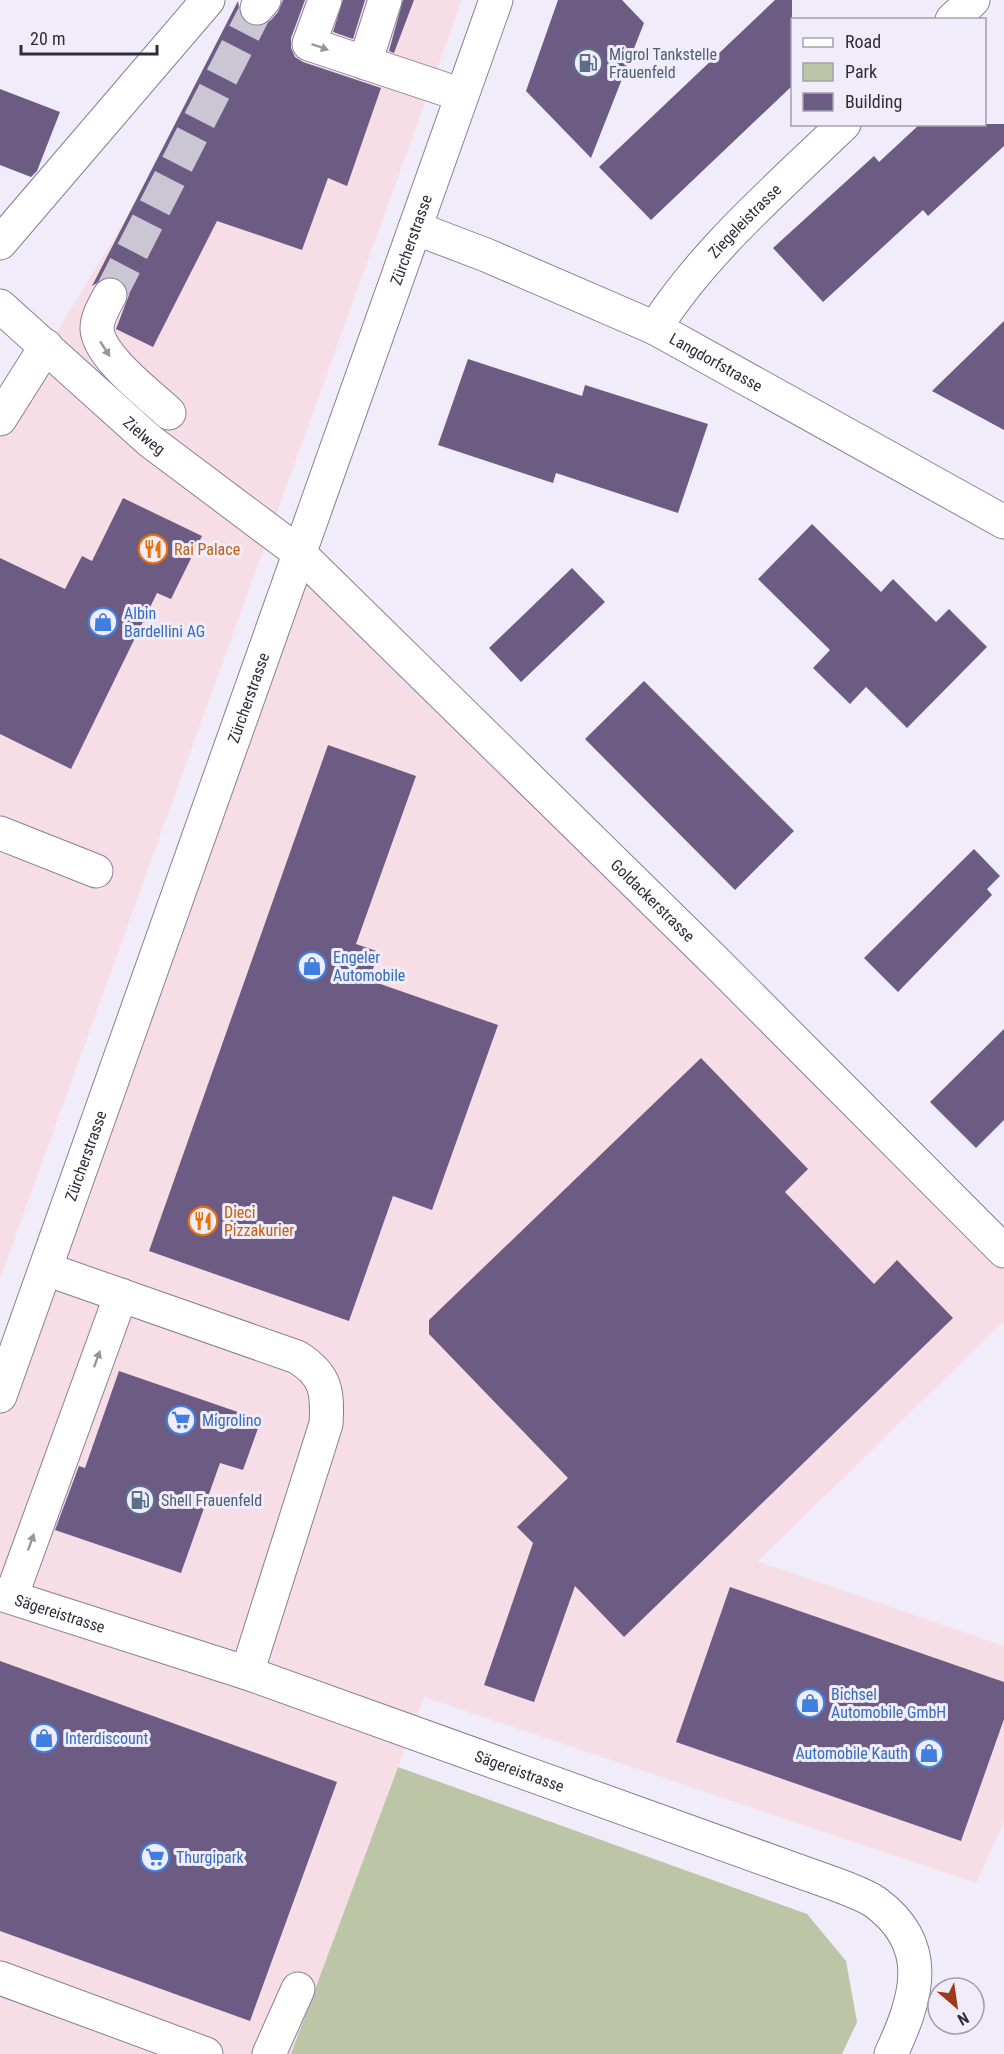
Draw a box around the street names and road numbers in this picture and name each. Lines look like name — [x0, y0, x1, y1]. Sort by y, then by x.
street label: Ziegeleistrasse — [704, 180, 785, 262]
street label: Zürcherstrasse — [386, 192, 436, 288]
street label: Langdorfstrasse — [666, 329, 766, 395]
street label: Zielweg — [120, 412, 169, 459]
street label: Zürcherstrasse — [223, 650, 273, 745]
street label: Goldackerstrasse — [607, 855, 699, 945]
street label: Zürcherstrasse — [61, 1108, 110, 1203]
street label: Sägereistrasse — [13, 1590, 107, 1637]
street label: Sägereistrasse — [472, 1746, 567, 1796]

